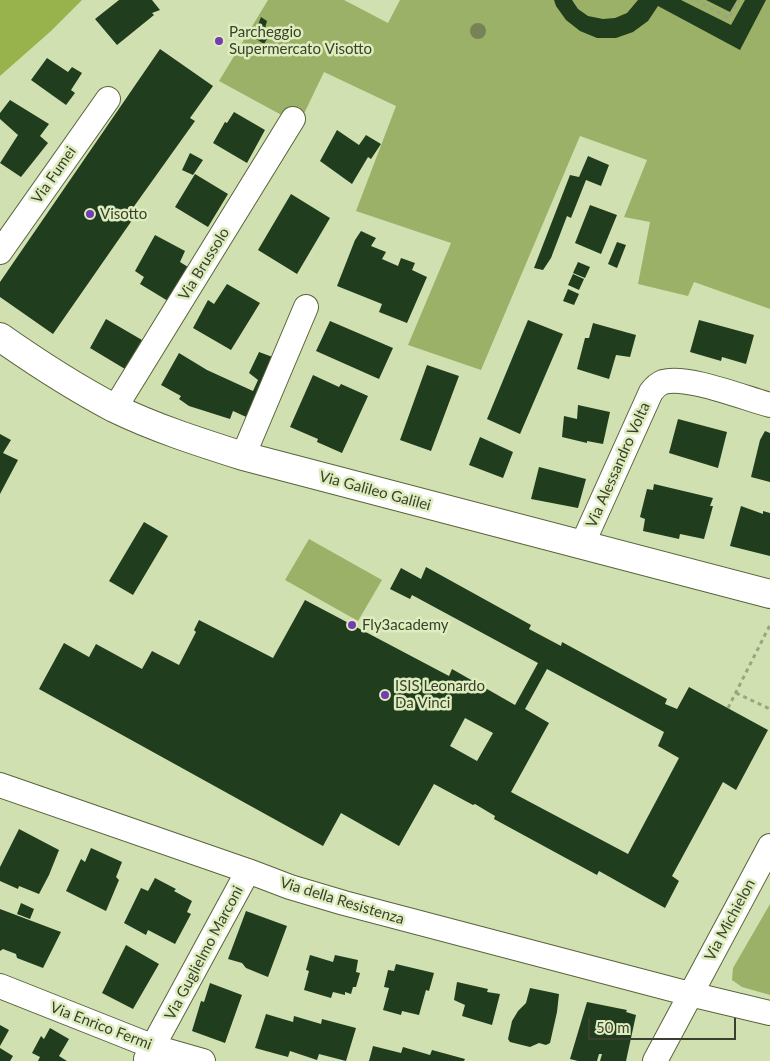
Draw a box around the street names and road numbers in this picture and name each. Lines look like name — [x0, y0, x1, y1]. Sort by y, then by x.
street label: Via Fumei — [28, 143, 80, 207]
street label: Via Brussolo — [175, 224, 233, 304]
street label: Via Alessandro Volta — [582, 400, 654, 530]
street label: Via Galileo Galilei — [317, 467, 433, 515]
street label: Via della Resistenza — [278, 874, 406, 928]
street label: Via Michielon — [701, 876, 759, 964]
street label: Via Guglielmo Marconi — [161, 883, 247, 1023]
street label: Via Enrico Fermi — [48, 998, 154, 1054]

